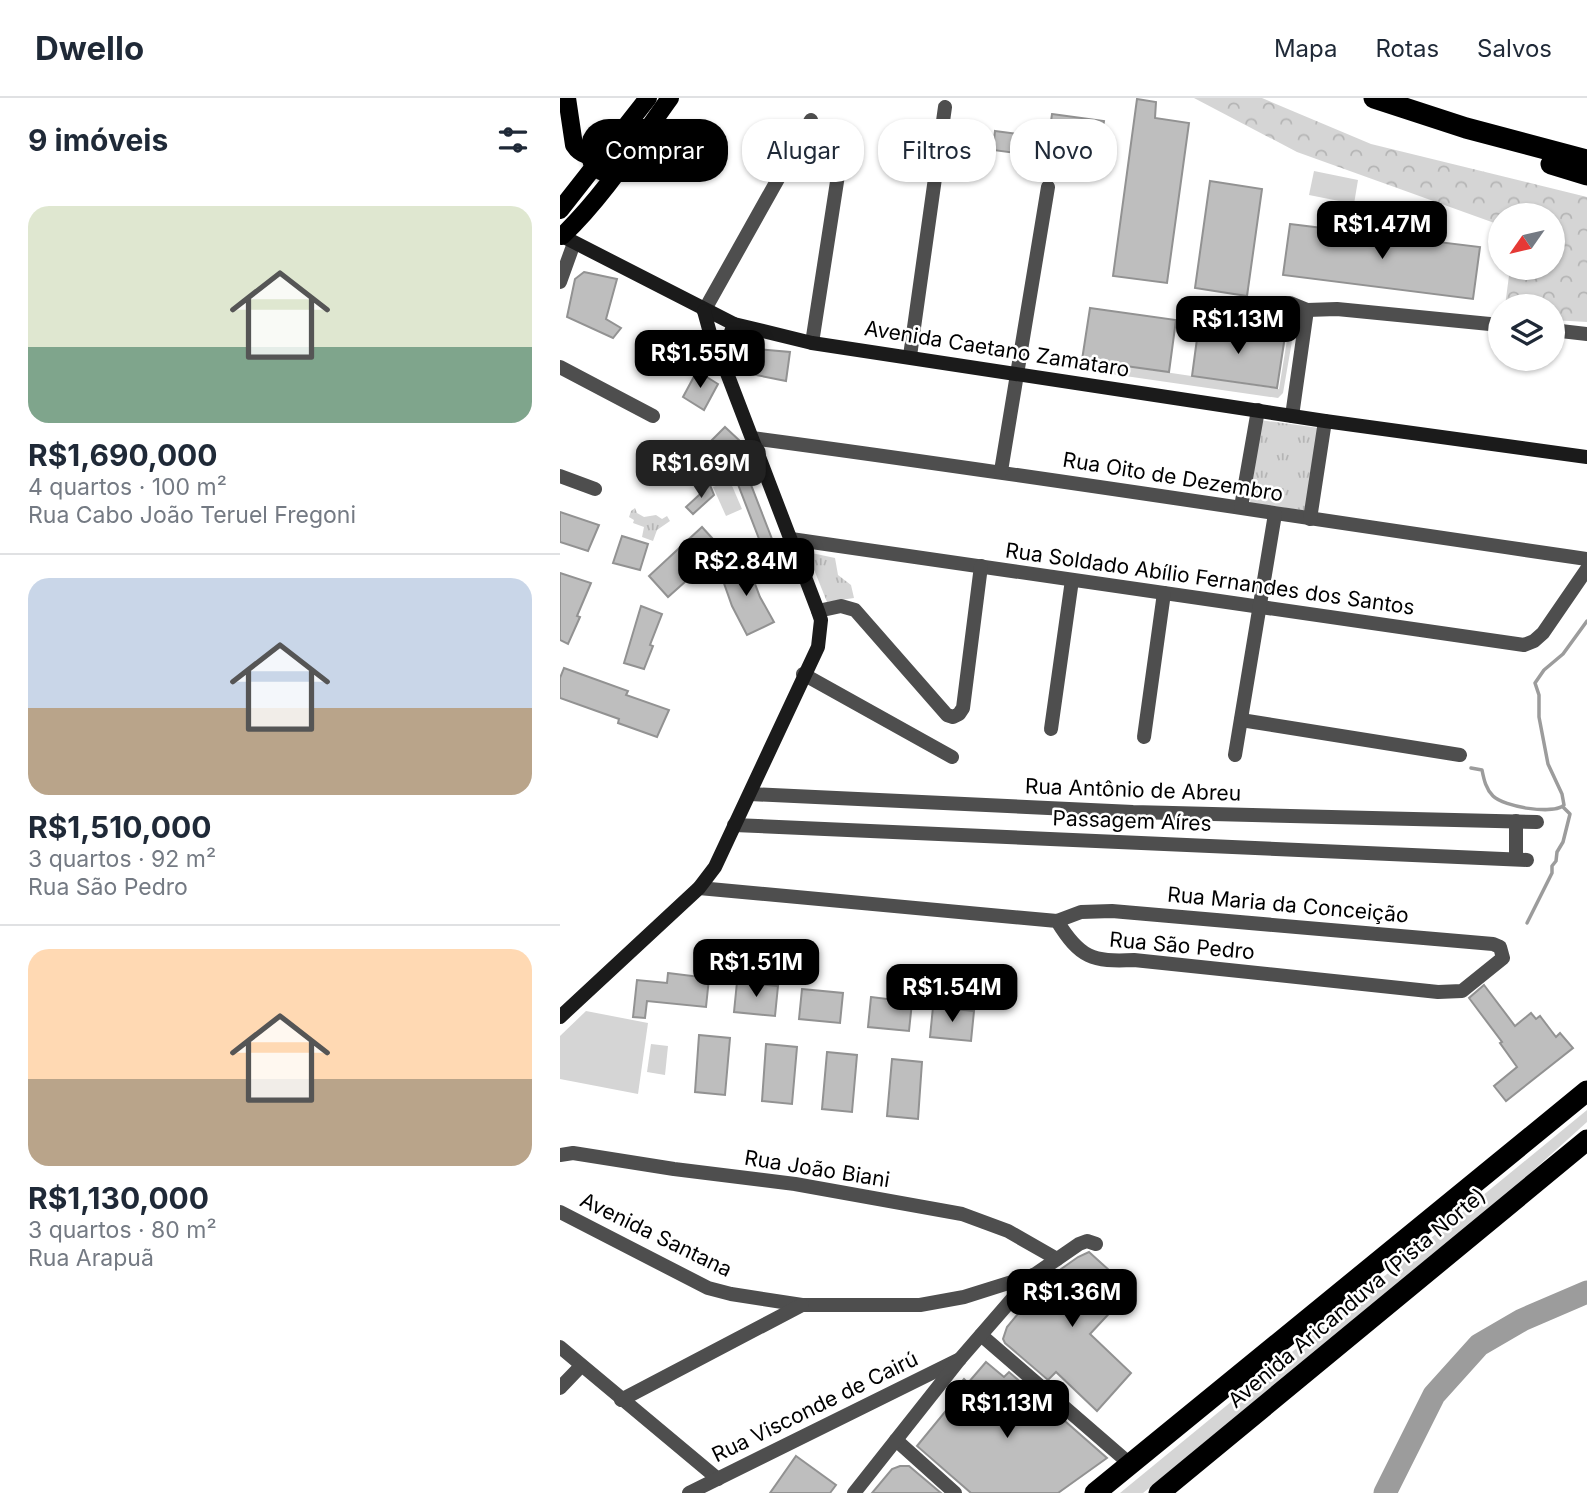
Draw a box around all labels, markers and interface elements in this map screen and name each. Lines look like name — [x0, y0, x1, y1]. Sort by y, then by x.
text: Dwello — [35, 28, 144, 68]
text: Mapa — [1274, 34, 1338, 63]
text: Rotas — [1376, 34, 1439, 63]
text: Salvos — [1477, 34, 1552, 63]
chip: Comprar — [581, 119, 728, 182]
chip: Alugar — [742, 119, 864, 182]
chip: Filtros — [878, 119, 996, 182]
chip: Novo — [1010, 119, 1117, 182]
icon: filters — [494, 121, 532, 159]
text: 9 imóveis — [28, 122, 168, 158]
pin: R$1.47M — [1317, 202, 1447, 261]
north arrow — [1488, 203, 1564, 280]
map controls — [1488, 203, 1565, 371]
text: R$1.47M — [1333, 210, 1431, 238]
icon: home — [217, 252, 343, 378]
button: layers — [1488, 294, 1565, 371]
pin: R$1.13M — [1173, 296, 1303, 356]
text: R$1.13M — [1192, 305, 1284, 333]
street label: Avenida Caetano Zamataro — [863, 315, 1131, 382]
pin: R$1.55M — [635, 330, 765, 390]
text: R$1.55M — [651, 339, 749, 367]
text: R$1,690,000 — [28, 437, 218, 473]
pin: R$1.69M — [636, 440, 766, 500]
street label: Rua Oito de Dezembro — [1061, 447, 1285, 506]
text: R$1.69M — [652, 449, 750, 477]
text: 4 quartos · 100 m² — [28, 473, 227, 501]
text: Rua Cabo João Teruel Fregoni — [28, 501, 356, 529]
street label: Rua Soldado Abílio Fernandes dos Santos — [1004, 537, 1416, 620]
pin: R$2.84M — [681, 538, 811, 598]
text: R$2.84M — [694, 547, 798, 575]
icon: home — [217, 624, 343, 750]
street label: Rua Antônio de Abreu — [1024, 773, 1242, 806]
street label: Passagem Aíres — [1052, 805, 1212, 836]
text: R$1,510,000 — [28, 809, 211, 845]
text: 3 quartos · 92 m² — [28, 845, 216, 873]
text: Rua São Pedro — [28, 873, 188, 901]
street label: Rua Maria da Conceição — [1166, 881, 1410, 928]
street label: Rua São Pedro — [1108, 927, 1256, 964]
pin: R$1.51M — [691, 940, 821, 999]
text: R$1.51M — [709, 948, 803, 976]
pin: R$1.54M — [887, 964, 1017, 1024]
text: R$1.54M — [902, 973, 1002, 1001]
icon: home — [217, 995, 343, 1121]
street label: Rua João Biani — [743, 1145, 892, 1192]
text: R$1,130,000 — [28, 1180, 209, 1216]
street label: Avenida Aricanduva (Pista Norte) — [1223, 1182, 1491, 1413]
street label: Avenida Santana — [576, 1187, 736, 1282]
text: 3 quartos · 80 m² — [28, 1216, 217, 1244]
text: Rua Arapuã — [28, 1244, 154, 1272]
pin: R$1.36M — [1007, 1270, 1137, 1329]
text: R$1.36M — [1023, 1278, 1121, 1306]
street label: Rua Visconde de Cairú — [708, 1346, 922, 1467]
pin: R$1.13M — [942, 1380, 1072, 1440]
text: R$1.13M — [961, 1389, 1053, 1417]

